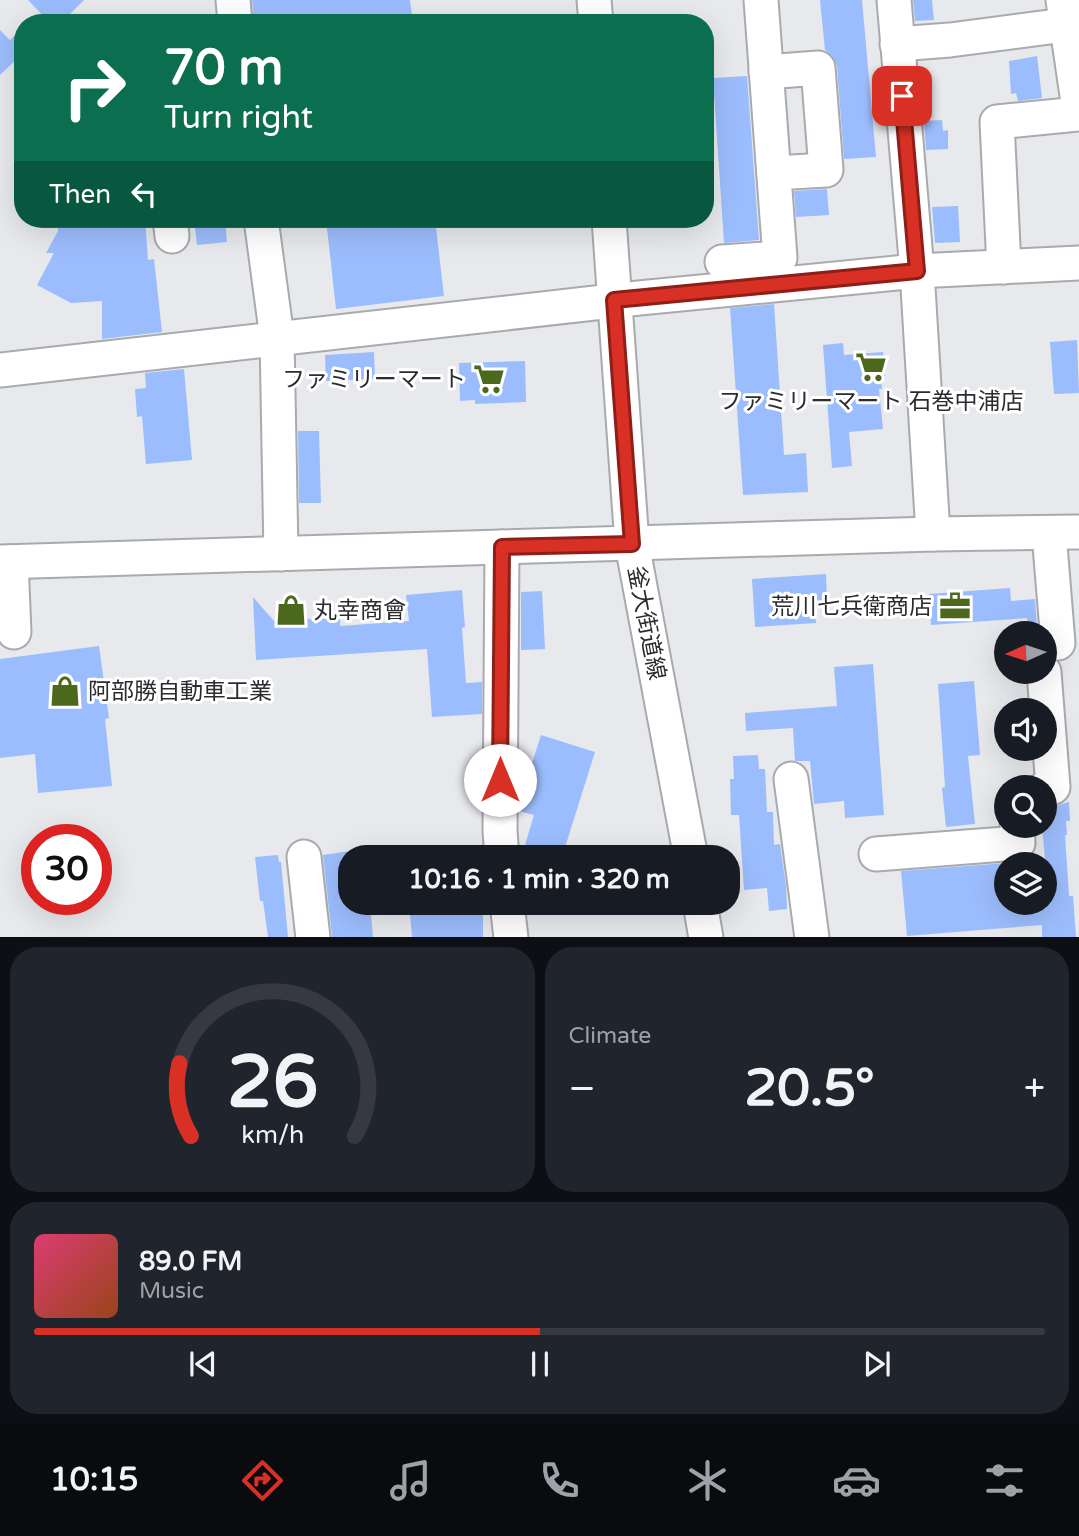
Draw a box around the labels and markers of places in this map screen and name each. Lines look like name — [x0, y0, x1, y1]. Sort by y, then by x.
pin — [872, 66, 932, 126]
supermarket icon: ファミリーマート 石巻中浦店 — [854, 350, 888, 384]
supermarket icon: ファミリーマート — [472, 362, 506, 396]
place label: ファミリーマート — [282, 366, 466, 394]
place label: ファミリーマート 石巻中浦店 — [719, 388, 1023, 416]
office icon: 荒川七兵衛商店 — [938, 589, 972, 623]
shop icon: 丸幸商會 — [274, 593, 308, 627]
place label: 荒川七兵衛商店 — [771, 593, 932, 621]
place label: 丸幸商會 — [314, 597, 406, 625]
shop icon: 阿部勝自動車工業 — [48, 674, 82, 708]
place label: 阿部勝自動車工業 — [88, 678, 272, 706]

